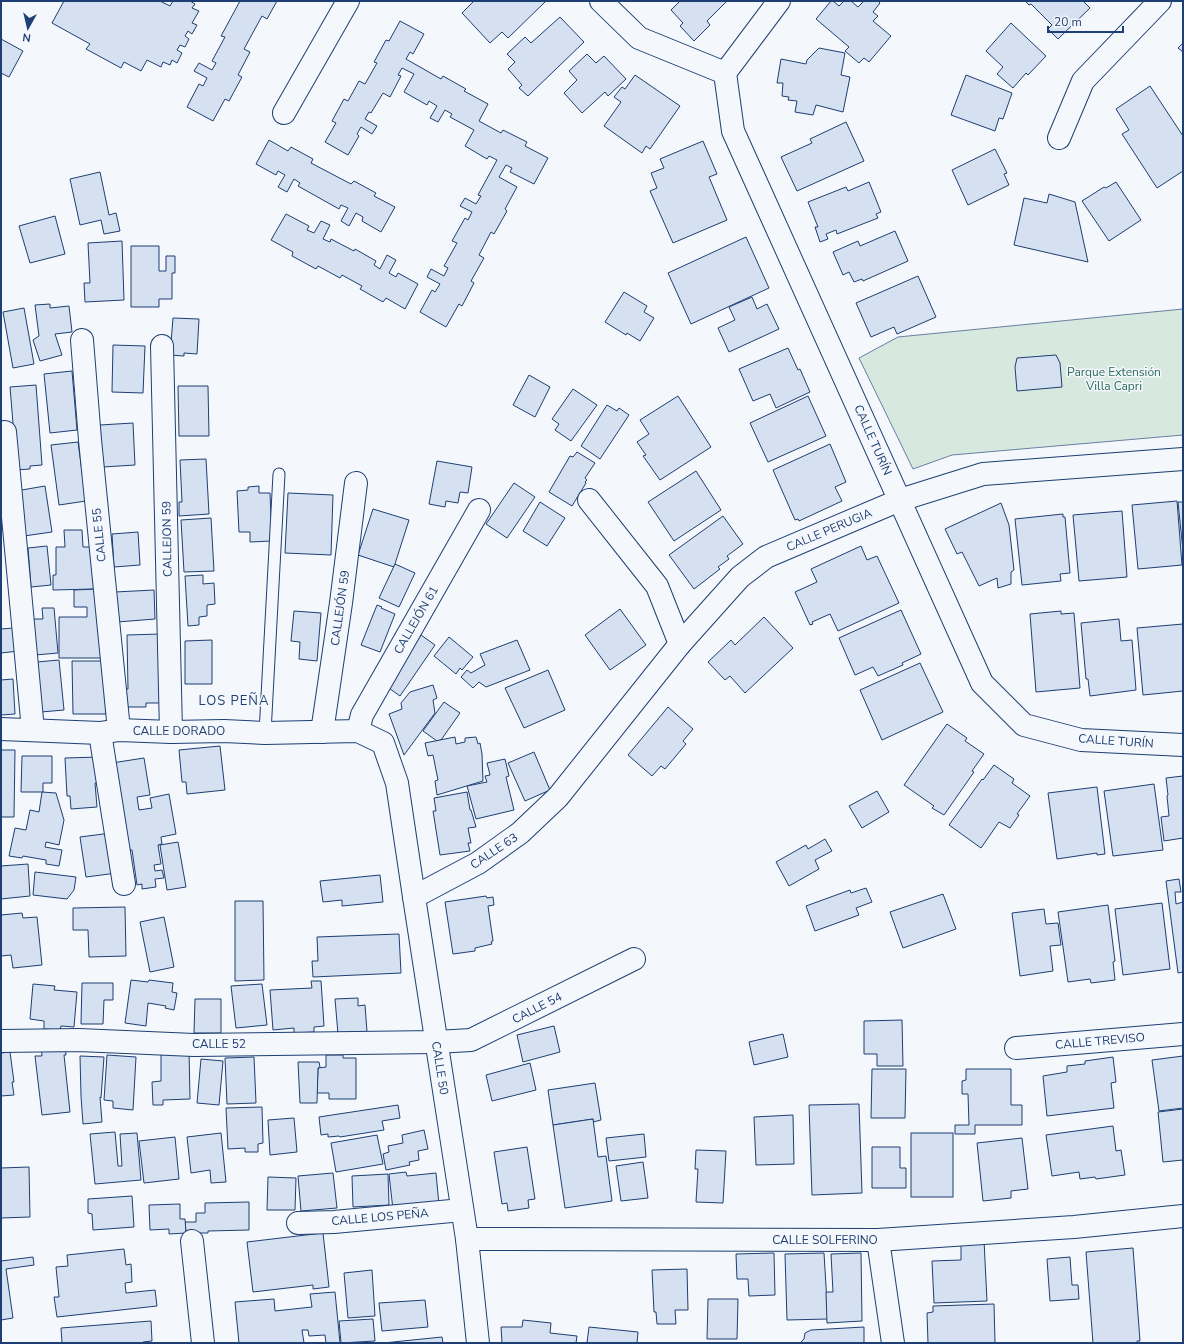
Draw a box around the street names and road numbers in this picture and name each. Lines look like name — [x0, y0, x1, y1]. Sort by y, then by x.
street label: CALLE TURÍN — [850, 402, 896, 478]
street label: CALLEJON 59 — [158, 501, 176, 577]
street label: CALLE PERUGIA — [784, 505, 875, 555]
street label: CALLE 55 — [88, 507, 110, 563]
street label: CALLEJÓN 59 — [327, 569, 353, 647]
street label: CALLEJÓN 61 — [390, 583, 442, 657]
street label: CALLE DORADO — [133, 723, 225, 739]
street label: CALLE TURÍN — [1078, 730, 1154, 752]
street label: CALLE 63 — [467, 829, 521, 873]
street label: CALLE 54 — [509, 989, 565, 1027]
street label: CALLE TREVISO — [1055, 1029, 1145, 1053]
street label: CALLE 52 — [192, 1036, 246, 1052]
street label: CALLE 50 — [428, 1040, 452, 1096]
street label: CALLE LOS PEÑA — [331, 1205, 430, 1229]
street label: CALLE SOLFERINO — [772, 1232, 878, 1248]

